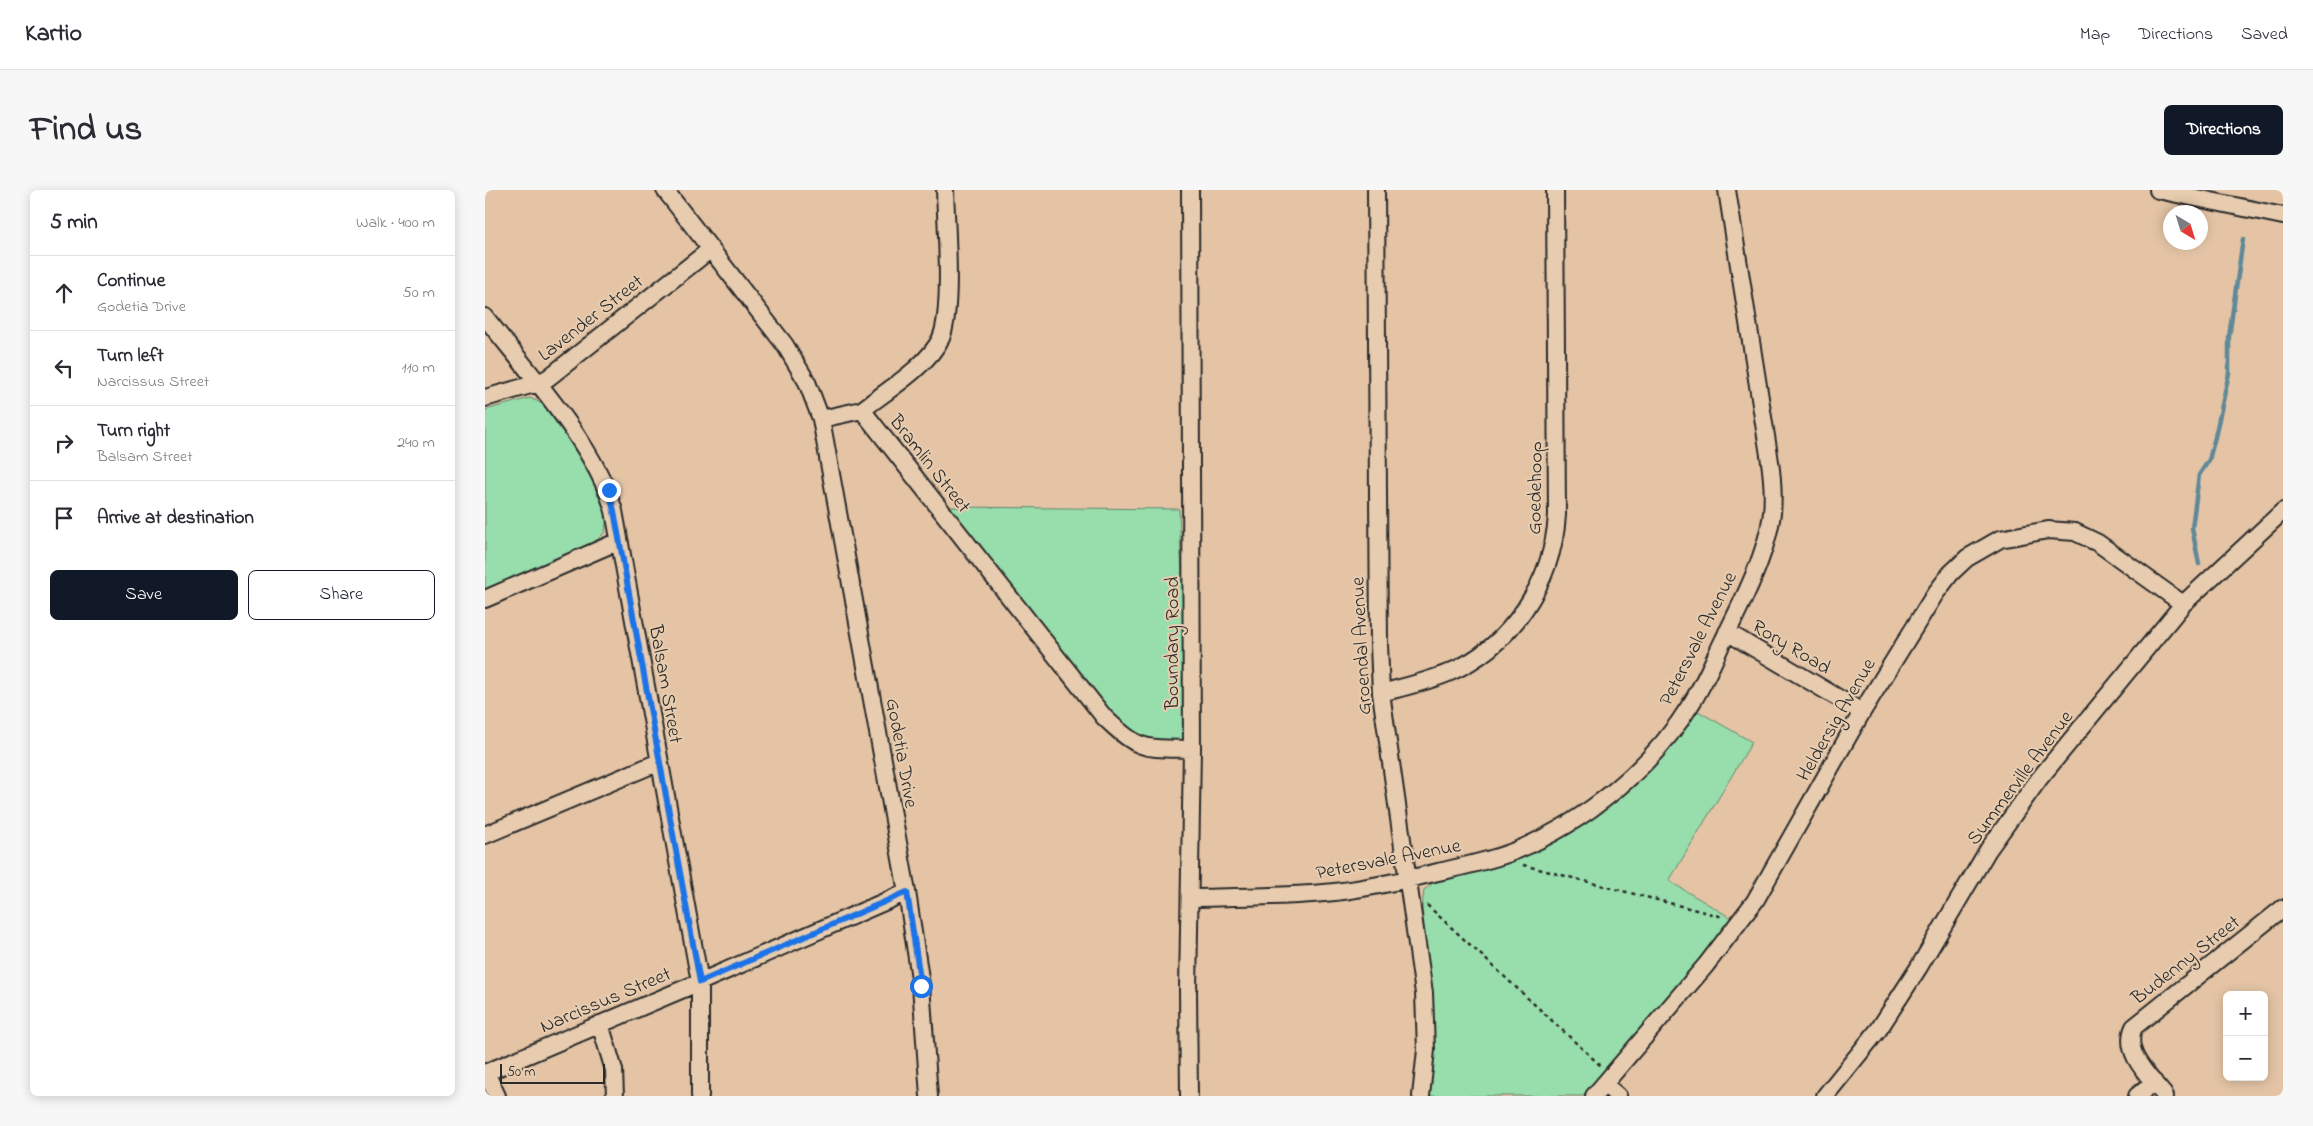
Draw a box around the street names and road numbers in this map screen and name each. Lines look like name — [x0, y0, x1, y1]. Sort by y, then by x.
street label: Lavender Street — [533, 268, 651, 370]
street label: Bramlin Street — [881, 408, 977, 520]
street label: Goedehoop — [1521, 441, 1552, 535]
street label: Petersvale Avenue — [1653, 567, 1746, 711]
street label: Groendal Avenue — [1344, 576, 1381, 716]
street label: Boundary Road — [1159, 577, 1188, 710]
street label: Rory Road — [1746, 613, 1836, 683]
street label: Balsam Street — [640, 622, 689, 746]
street label: Heldersig Avenue — [1790, 653, 1885, 788]
street label: Godetia Drive — [877, 696, 924, 811]
street label: Summerville Avenue — [1961, 705, 2081, 852]
street label: Petersvale Avenue — [1314, 832, 1463, 889]
street label: Budenny Street — [2125, 909, 2247, 1013]
street label: Narcissus Street — [536, 960, 676, 1042]

